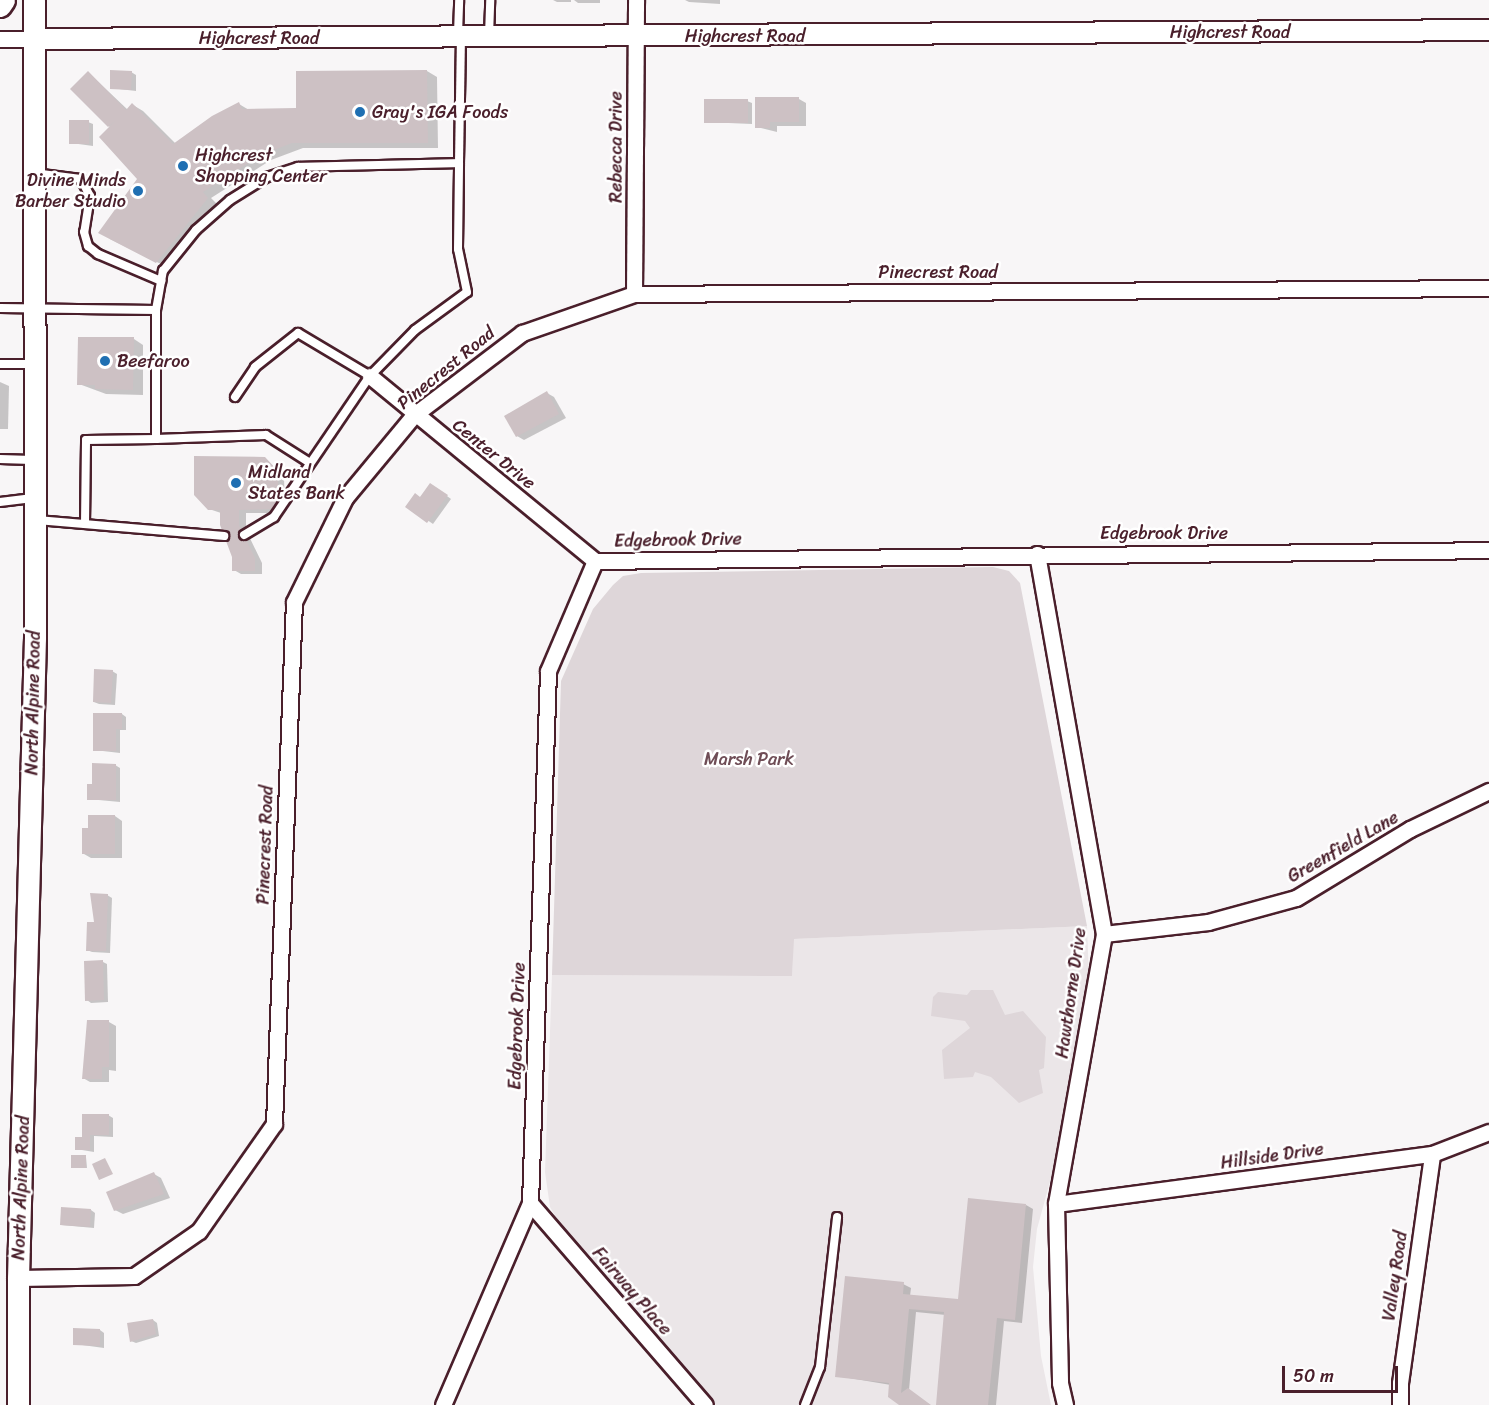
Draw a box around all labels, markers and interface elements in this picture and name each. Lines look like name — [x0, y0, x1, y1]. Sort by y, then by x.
street label: Highcrest Road — [1170, 21, 1290, 43]
street label: Highcrest Road — [685, 25, 805, 47]
street label: Highcrest Road — [199, 27, 319, 49]
street label: Rebecca Drive — [605, 91, 627, 203]
place label: Gray's IGA Foods — [372, 101, 508, 123]
marker: Gray's IGA Foods — [353, 105, 367, 119]
place label: Highcrest Shopping Center — [195, 145, 327, 188]
marker: Highcrest Shopping Center — [176, 159, 190, 173]
place label: Divine Minds Barber Studio — [15, 170, 126, 213]
marker: Divine Minds Barber Studio — [131, 184, 145, 198]
street label: Pinecrest Road — [878, 261, 998, 283]
street label: Pinecrest Road — [393, 322, 499, 414]
place label: Beefaroo — [117, 350, 190, 372]
marker: Beefaroo — [98, 354, 112, 368]
street label: Center Drive — [448, 414, 540, 494]
place label: Midland States Bank — [248, 462, 345, 504]
marker: Midland States Bank — [229, 476, 243, 490]
street label: Edgebrook Drive — [1100, 522, 1228, 544]
street label: Edgebrook Drive — [614, 528, 742, 552]
street label: North Alpine Road — [21, 630, 45, 776]
park label: Marsh Park — [704, 748, 794, 770]
street label: Pinecrest Road — [252, 785, 278, 905]
street label: Greenfield Lane — [1284, 807, 1402, 887]
street label: Hawthorne Drive — [1051, 926, 1091, 1060]
street label: Edgebrook Drive — [504, 962, 530, 1090]
street label: North Alpine Road — [8, 1115, 34, 1261]
street label: Hillside Drive — [1219, 1138, 1325, 1174]
street label: Valley Road — [1378, 1230, 1412, 1322]
street label: Fairway Place — [588, 1242, 676, 1340]
scale bar — [1285, 1354, 1400, 1392]
text: 50 m — [1293, 1360, 1334, 1392]

